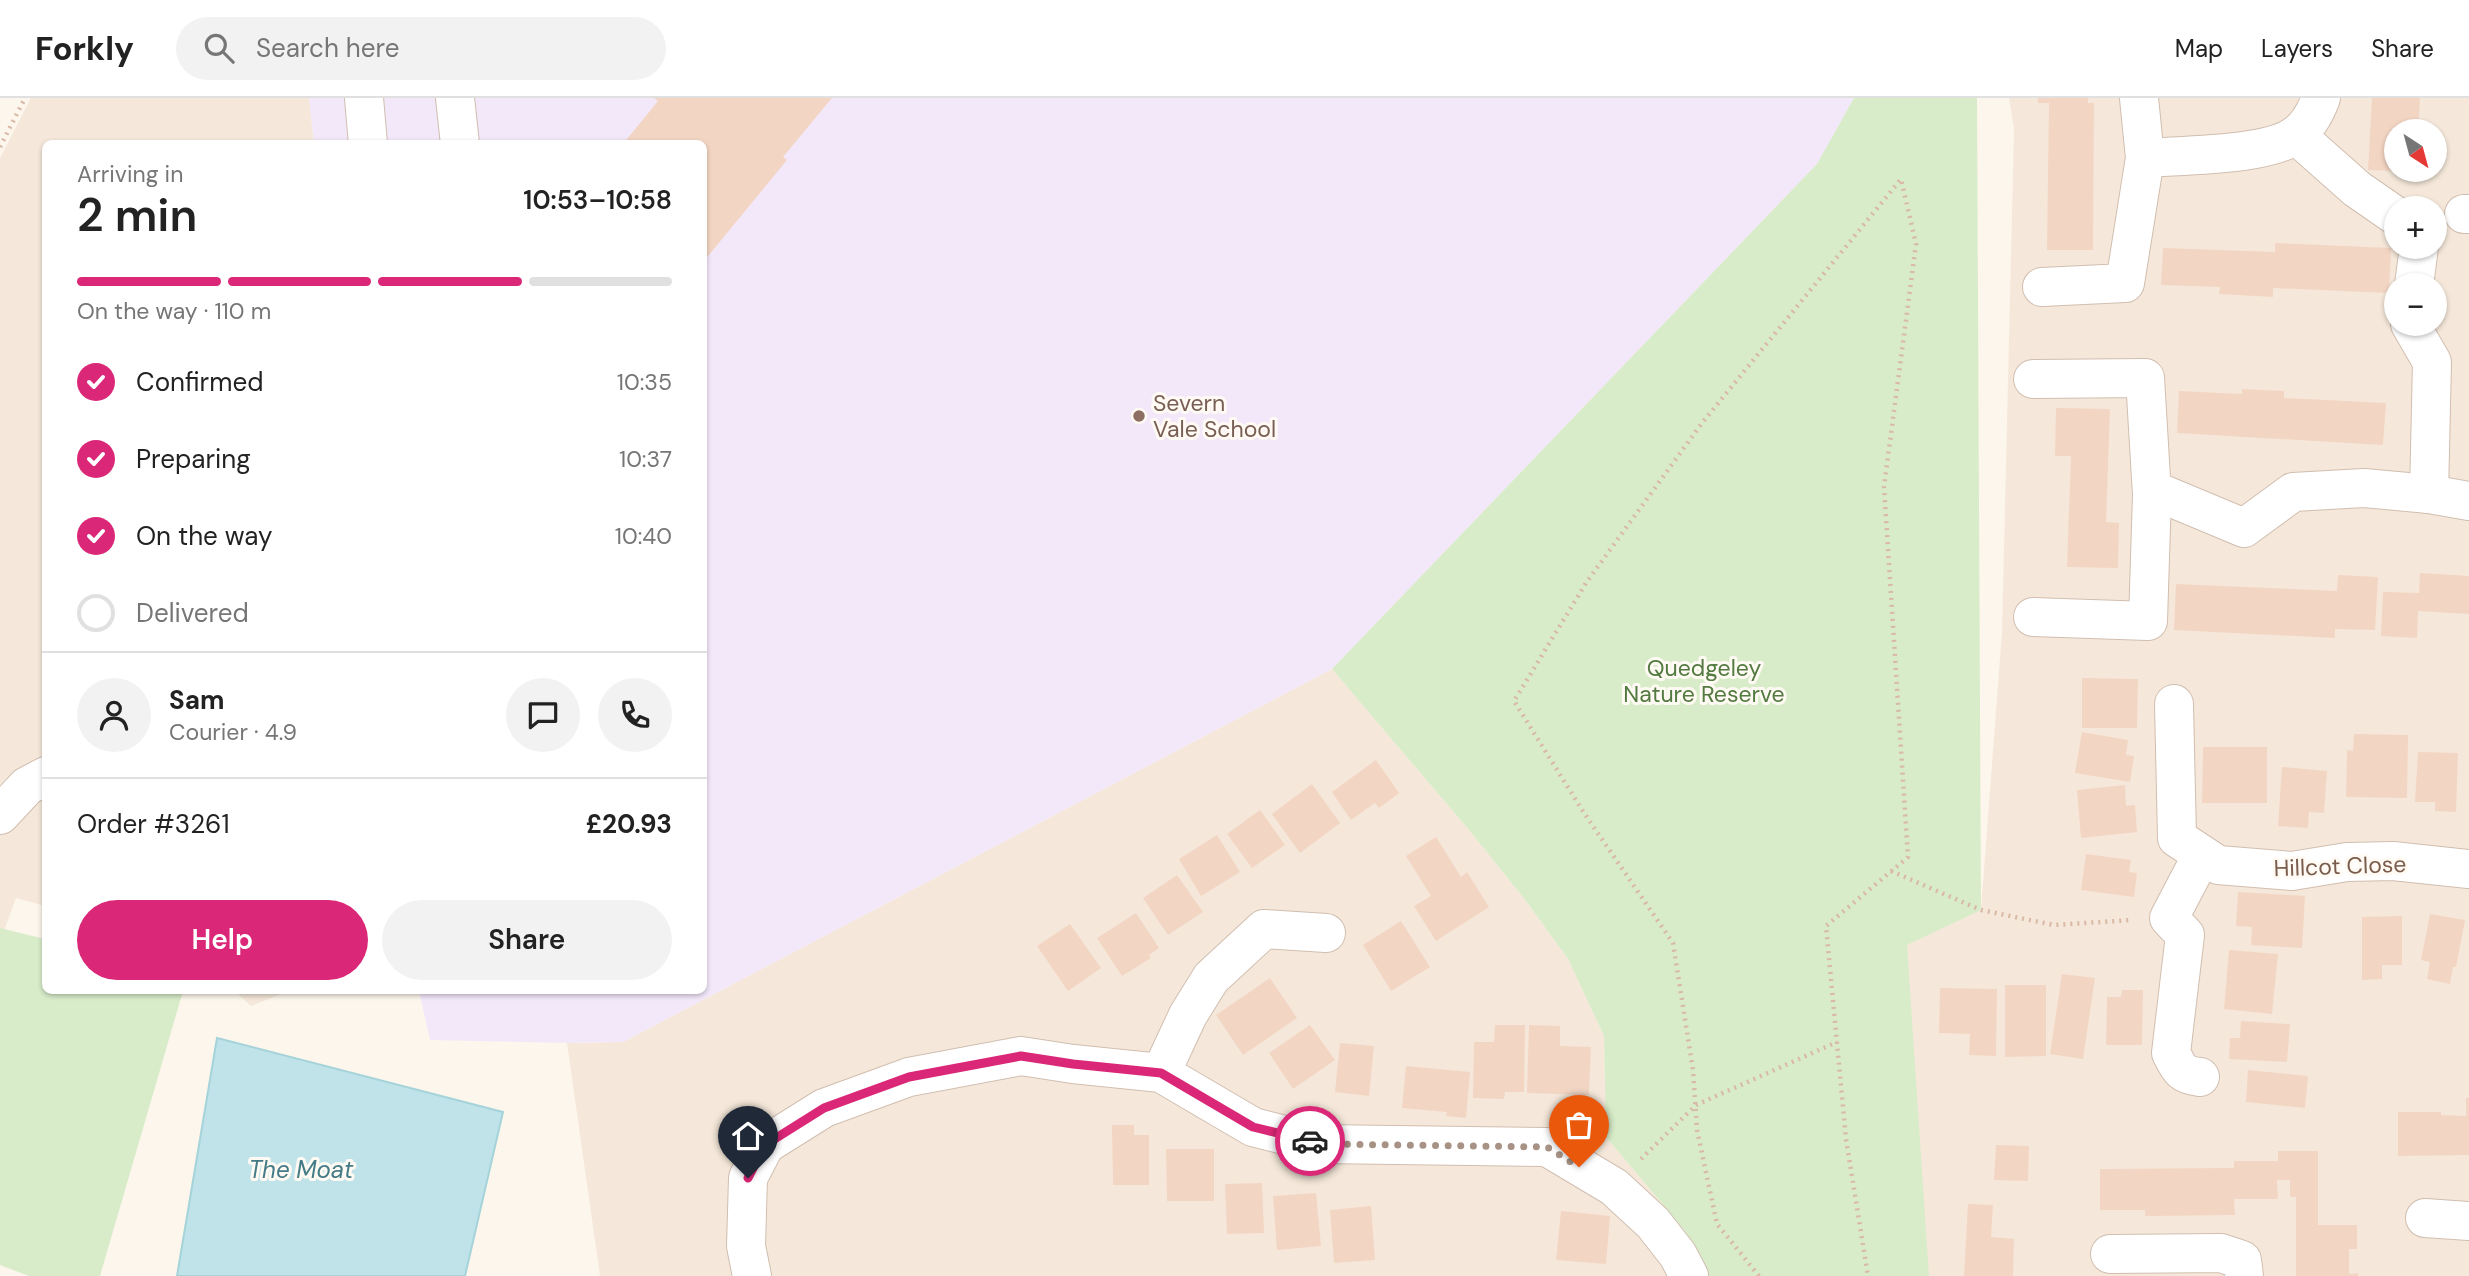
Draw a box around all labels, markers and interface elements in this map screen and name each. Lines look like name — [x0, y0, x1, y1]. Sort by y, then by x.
search box — [176, 17, 666, 80]
text: Forkly — [35, 27, 134, 70]
icon: search — [200, 29, 238, 67]
text: Search here — [256, 31, 399, 65]
text: Map — [2175, 33, 2223, 64]
text: Layers — [2261, 33, 2333, 64]
text: Share — [2371, 33, 2434, 64]
north arrow — [2384, 119, 2446, 182]
map controls — [2384, 119, 2447, 336]
text: Arriving in — [77, 159, 183, 189]
text: 10:53–10:58 — [523, 183, 672, 217]
text: 2 min — [77, 185, 197, 245]
button: + — [2384, 196, 2447, 259]
button: − — [2384, 273, 2447, 336]
text: On the way · 110 m — [77, 296, 271, 326]
icon: check — [77, 363, 115, 401]
text: Confirmed — [136, 365, 263, 399]
text: 10:35 — [617, 367, 672, 397]
place label: Severn Vale School — [1153, 388, 1276, 444]
marker: Severn Vale School — [1131, 408, 1147, 424]
icon: check — [77, 440, 115, 478]
text: Preparing — [136, 442, 251, 476]
text: 10:37 — [619, 444, 672, 474]
icon: check — [77, 517, 115, 555]
text: On the way — [136, 519, 272, 553]
text: 10:40 — [615, 521, 672, 551]
text: Delivered — [136, 596, 249, 630]
park label: Quedgeley Nature Reserve — [1623, 653, 1785, 709]
button: person — [77, 678, 151, 752]
button: chat — [506, 678, 580, 752]
button: phone — [598, 678, 672, 752]
text: Sam — [169, 683, 224, 717]
text: Courier · 4.9 — [169, 717, 297, 747]
text: Order #3261 — [77, 807, 230, 841]
text: £20.93 — [586, 807, 672, 841]
street label: Hillcot Close — [2273, 849, 2407, 883]
button: Help — [77, 900, 368, 980]
button: Share — [382, 900, 672, 980]
pin — [1549, 1095, 1609, 1167]
pin — [718, 1106, 778, 1178]
courier — [1275, 1106, 1345, 1176]
icon: bag — [1560, 1106, 1598, 1144]
icon: home — [729, 1117, 767, 1155]
icon: car — [1291, 1122, 1329, 1160]
water label: The Moat — [249, 1154, 354, 1185]

